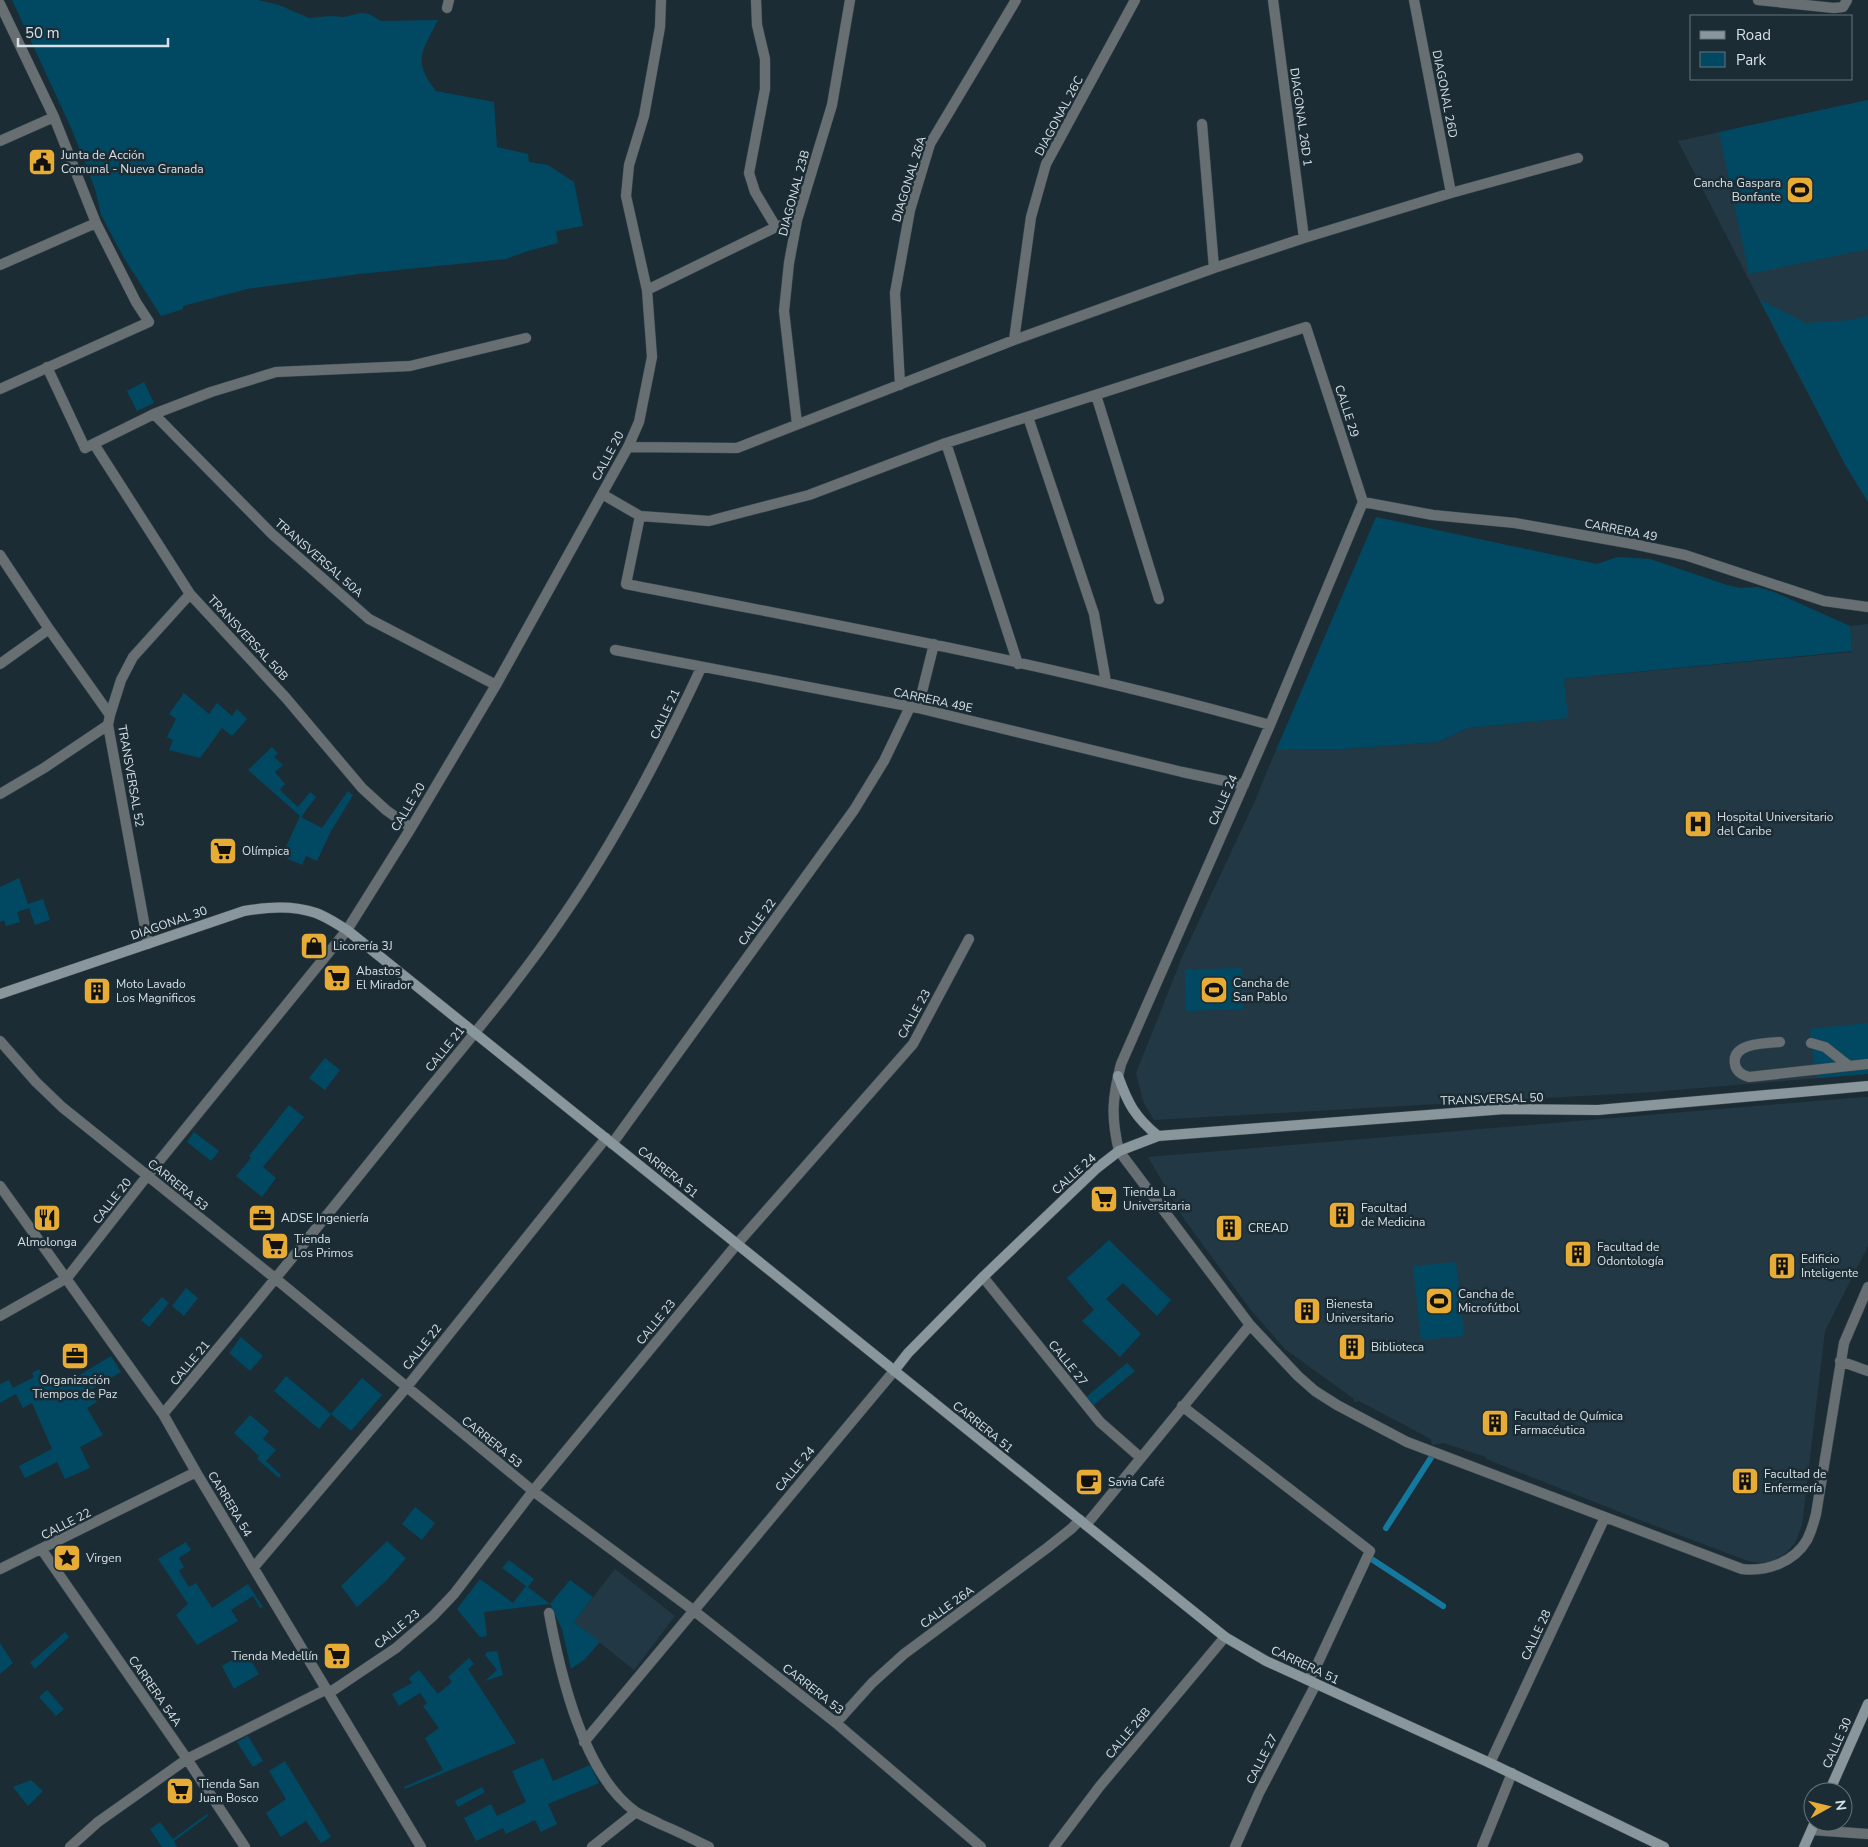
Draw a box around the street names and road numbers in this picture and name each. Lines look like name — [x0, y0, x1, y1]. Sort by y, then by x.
street label: DIAGONAL 26D — [1429, 49, 1461, 139]
street label: DIAGONAL 26D 1 — [1286, 67, 1316, 167]
street label: DIAGONAL 26C — [1031, 73, 1087, 159]
street label: DIAGONAL 26A — [888, 134, 930, 224]
street label: DIAGONAL 23B — [775, 148, 813, 238]
street label: CALLE 29 — [1331, 383, 1363, 439]
street label: CALLE 20 — [588, 428, 628, 484]
street label: TRANSVERSAL 50A — [271, 515, 367, 601]
street label: CARRERA 49 — [1583, 515, 1659, 545]
street label: TRANSVERSAL 50B — [204, 592, 292, 684]
street label: CARRERA 49E — [892, 684, 974, 716]
street label: CALLE 21 — [646, 686, 684, 742]
street label: TRANSVERSAL 52 — [114, 724, 148, 828]
street label: CALLE 24 — [1205, 772, 1241, 828]
street label: CALLE 20 — [387, 780, 429, 834]
street label: CALLE 22 — [735, 895, 779, 949]
street label: DIAGONAL 30 — [129, 902, 209, 944]
street label: CALLE 23 — [894, 986, 934, 1042]
street label: CALLE 21 — [422, 1023, 468, 1075]
street label: TRANSVERSAL 50 — [1440, 1089, 1544, 1109]
street label: CARRERA 51 — [634, 1143, 702, 1201]
street label: CALLE 24 — [1049, 1150, 1099, 1198]
street label: CARRERA 53 — [144, 1156, 212, 1214]
street label: CALLE 20 — [89, 1175, 135, 1227]
street label: CALLE 23 — [633, 1296, 679, 1348]
street label: CALLE 22 — [399, 1321, 445, 1373]
street label: CALLE 21 — [166, 1337, 214, 1389]
street label: CALLE 27 — [1045, 1337, 1091, 1389]
street label: CARRERA 51 — [949, 1398, 1017, 1456]
street label: CARRERA 53 — [458, 1413, 526, 1471]
street label: CALLE 24 — [771, 1443, 819, 1495]
street label: CARRERA 54 — [204, 1468, 256, 1540]
street label: CALLE 22 — [38, 1505, 94, 1543]
street label: CALLE 26A — [917, 1582, 977, 1632]
street label: CALLE 23 — [371, 1606, 423, 1652]
street label: CALLE 28 — [1517, 1607, 1555, 1663]
street label: CARRERA 51 — [1268, 1642, 1342, 1688]
street label: CARRERA 54A — [125, 1653, 185, 1730]
street label: CARRERA 53 — [779, 1660, 847, 1718]
street label: CALLE 26B — [1102, 1704, 1154, 1762]
street label: CALLE 30 — [1819, 1715, 1855, 1771]
street label: CALLE 27 — [1243, 1731, 1281, 1787]

